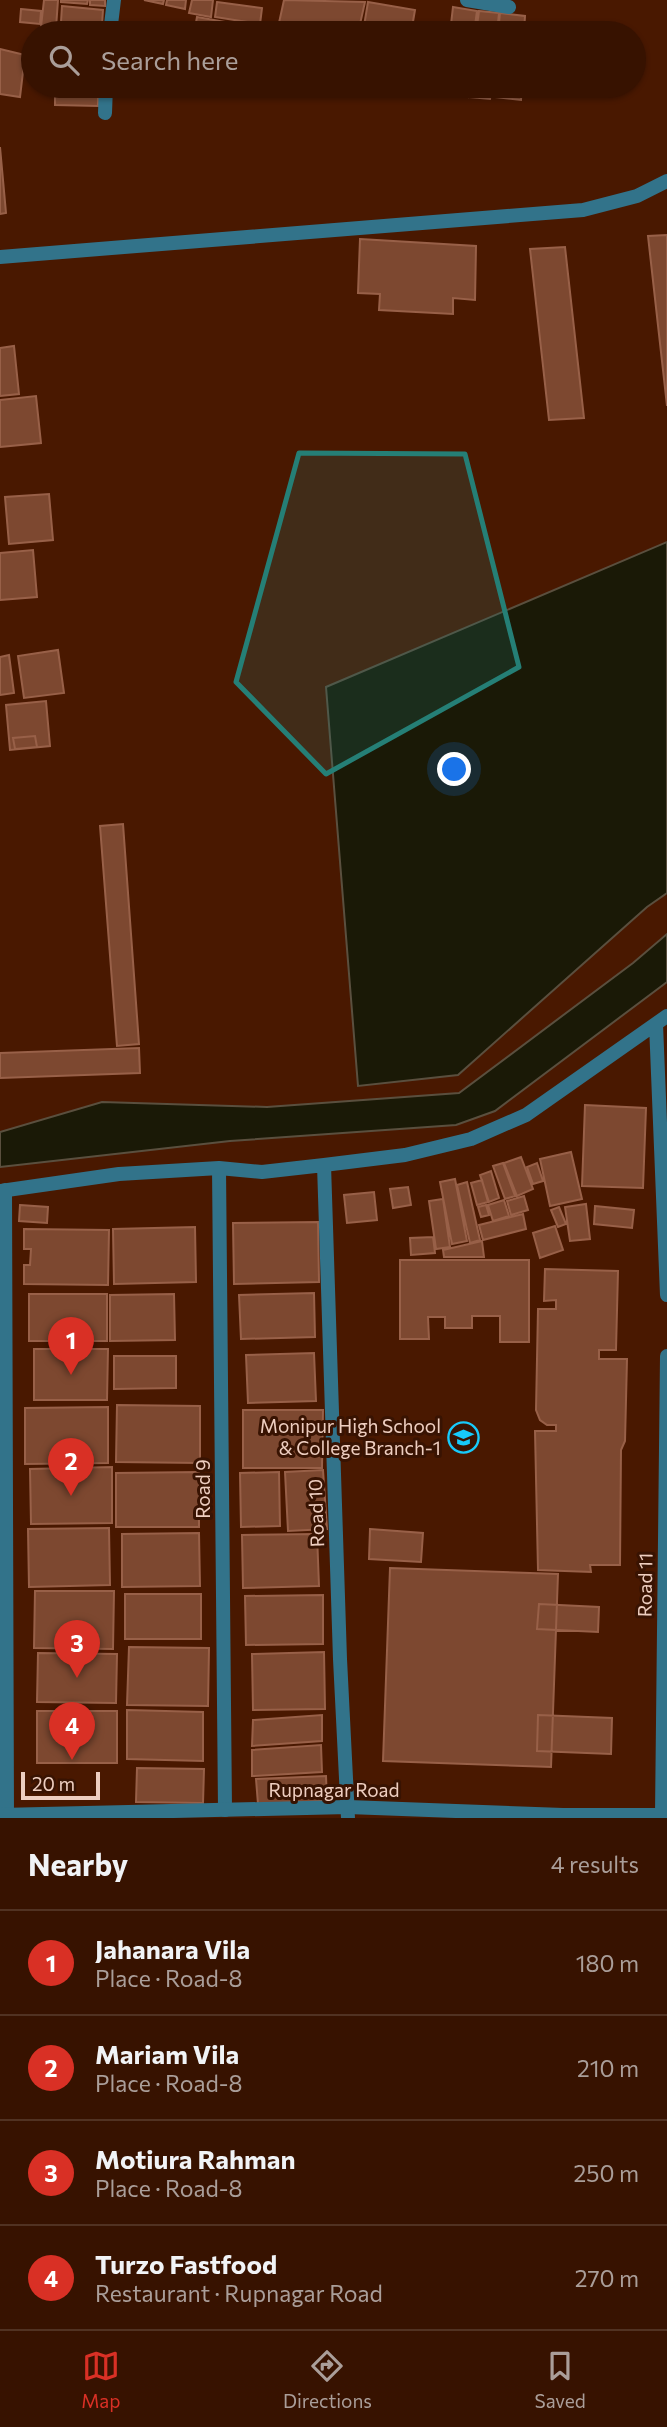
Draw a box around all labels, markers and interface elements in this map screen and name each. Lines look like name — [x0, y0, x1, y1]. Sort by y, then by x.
search box — [21, 21, 646, 98]
icon: search — [45, 41, 83, 79]
text: Search here — [101, 44, 239, 75]
your location — [437, 752, 471, 786]
pin: 1 — [48, 1317, 94, 1375]
place label: Monipur High School & College Branch-1 — [260, 1414, 441, 1459]
school or university icon: Monipur High School & College Branch-1 — [447, 1420, 481, 1454]
pin: 2 — [48, 1438, 94, 1496]
street label: Road 9 — [191, 1459, 214, 1519]
street label: Road 10 — [303, 1478, 328, 1548]
street label: Road 11 — [632, 1553, 657, 1617]
pin: 3 — [54, 1620, 100, 1678]
pin: 4 — [49, 1702, 95, 1760]
scale bar — [21, 1769, 100, 1801]
text: 20 m — [32, 1772, 75, 1795]
street label: Rupnagar Road — [269, 1778, 400, 1801]
text: Nearby — [28, 1845, 128, 1882]
text: 4 results — [551, 1850, 639, 1878]
text: Jahanara Vila — [95, 1933, 250, 1964]
text: 1 — [46, 1949, 56, 1977]
text: 180 m — [576, 1949, 639, 1977]
text: Place · Road-8 — [95, 1964, 242, 1992]
text: Mariam Vila — [95, 2038, 239, 2069]
text: 2 — [44, 2054, 58, 2082]
text: 210 m — [577, 2054, 639, 2082]
text: Place · Road-8 — [95, 2069, 242, 2097]
text: Motiura Rahman — [95, 2143, 296, 2174]
text: 3 — [44, 2159, 58, 2187]
text: 250 m — [574, 2159, 639, 2187]
text: Place · Road-8 — [95, 2174, 242, 2202]
text: Turzo Fastfood — [95, 2248, 277, 2279]
text: 4 — [44, 2264, 58, 2292]
text: 270 m — [575, 2264, 639, 2292]
text: Restaurant · Rupnagar Road — [95, 2279, 383, 2307]
tab: Map — [81, 2347, 120, 2412]
tab: Directions — [283, 2347, 372, 2412]
tab: Saved — [534, 2347, 586, 2412]

